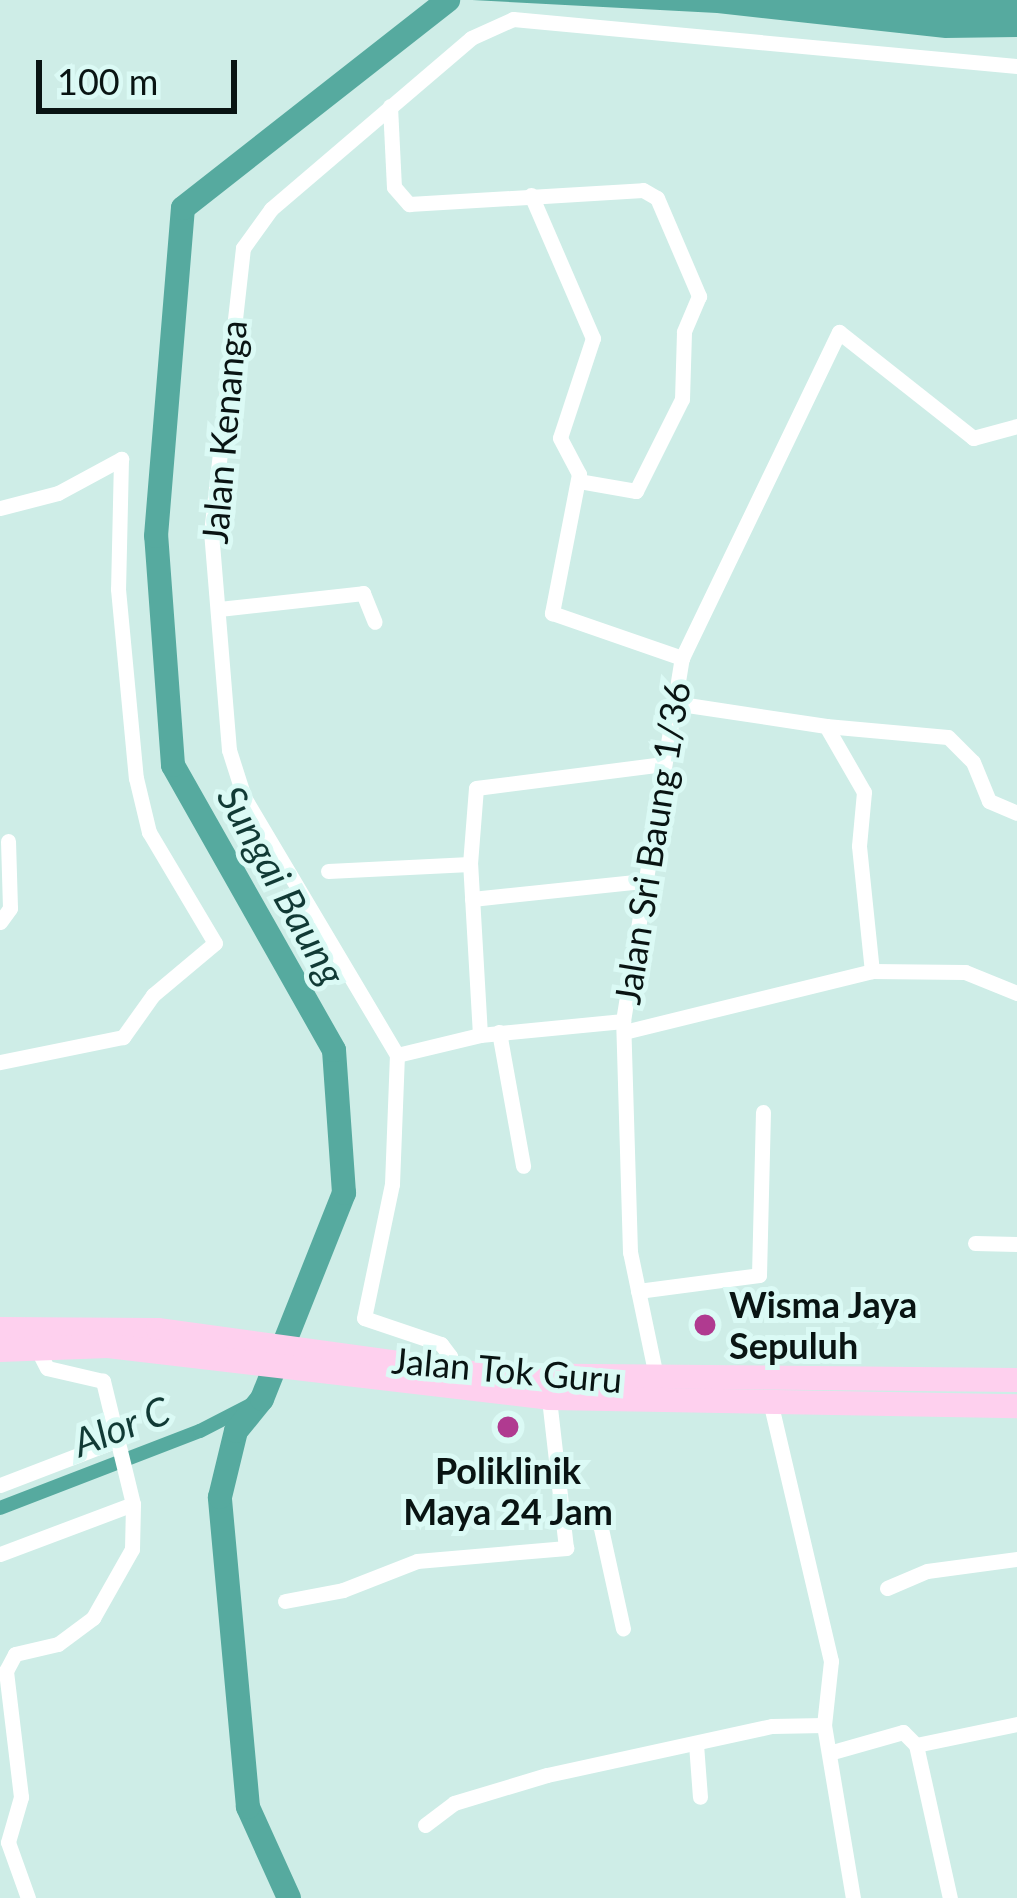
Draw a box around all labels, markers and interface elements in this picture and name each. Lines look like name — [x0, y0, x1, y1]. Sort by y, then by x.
scale bar — [42, 36, 243, 110]
text: 100 m — [57, 59, 158, 103]
street label: Jalan Kenanga — [193, 318, 255, 546]
street label: Jalan Sri Baung 1/36 — [605, 679, 699, 1007]
water label: Sungai Baung — [208, 777, 356, 993]
place label: Wisma Jaya Sepuluh — [729, 1282, 918, 1367]
marker: Wisma Jaya Sepuluh — [692, 1312, 718, 1338]
street label: Jalan Tok Guru — [390, 1338, 624, 1402]
water label: Alor C — [66, 1386, 176, 1466]
marker: Poliklinik Maya 24 Jam — [492, 1411, 524, 1443]
place label: Poliklinik Maya 24 Jam — [403, 1448, 613, 1533]

